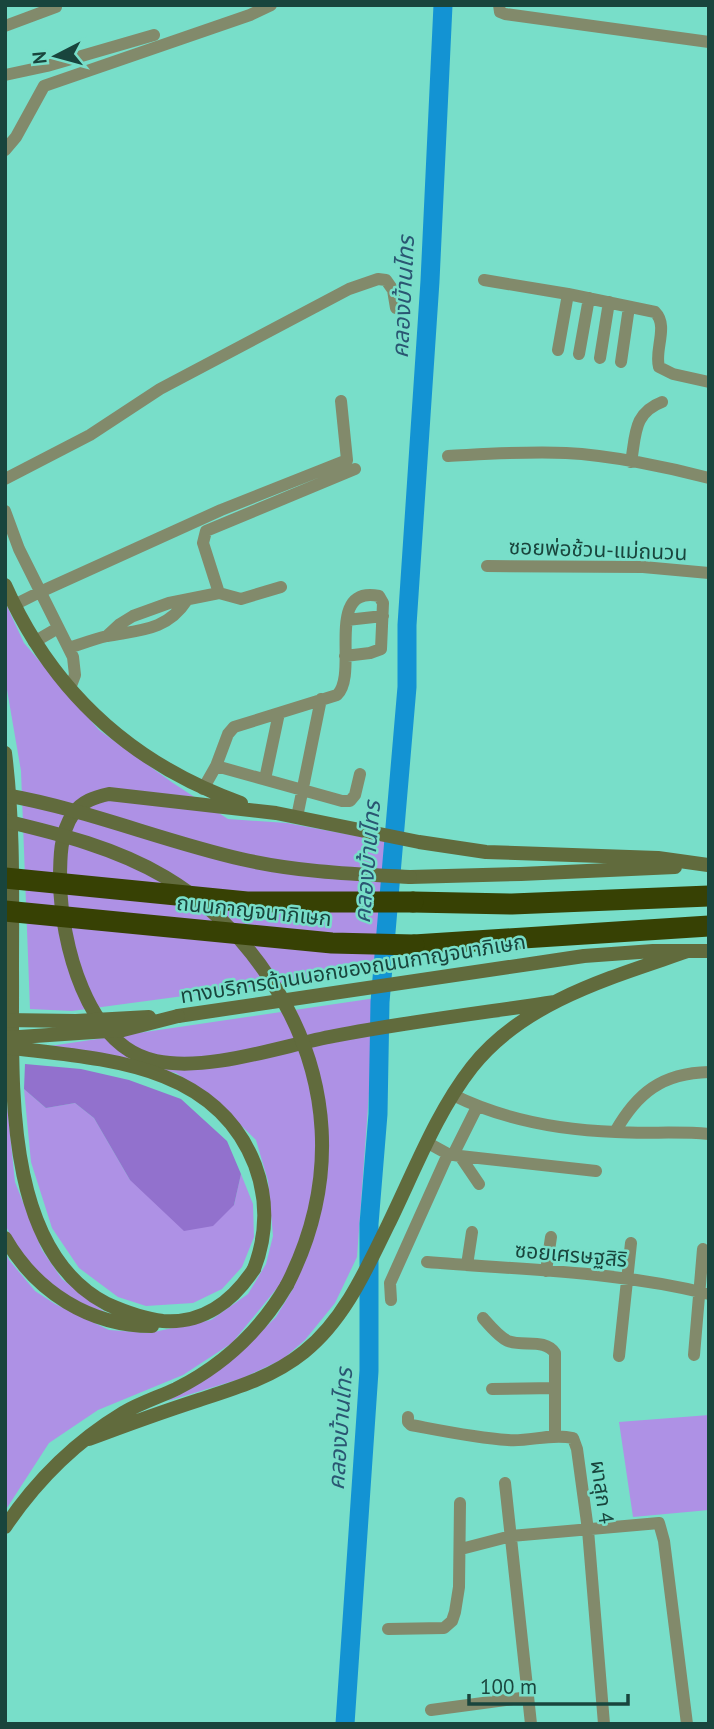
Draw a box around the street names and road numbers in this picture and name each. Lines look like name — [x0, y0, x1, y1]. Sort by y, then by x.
street label: ซอยพ่อช้วน-แม่ถนวน — [508, 533, 688, 566]
street label: ถนนกาญจนาภิเษก — [175, 889, 333, 932]
street label: ทางบริการด้านนอกของถนนกาญจนาภิเษก — [178, 928, 528, 1009]
street label: ซอยเศรษฐสิริ — [514, 1236, 628, 1273]
street label: ผาสุก 4 — [585, 1458, 620, 1525]

